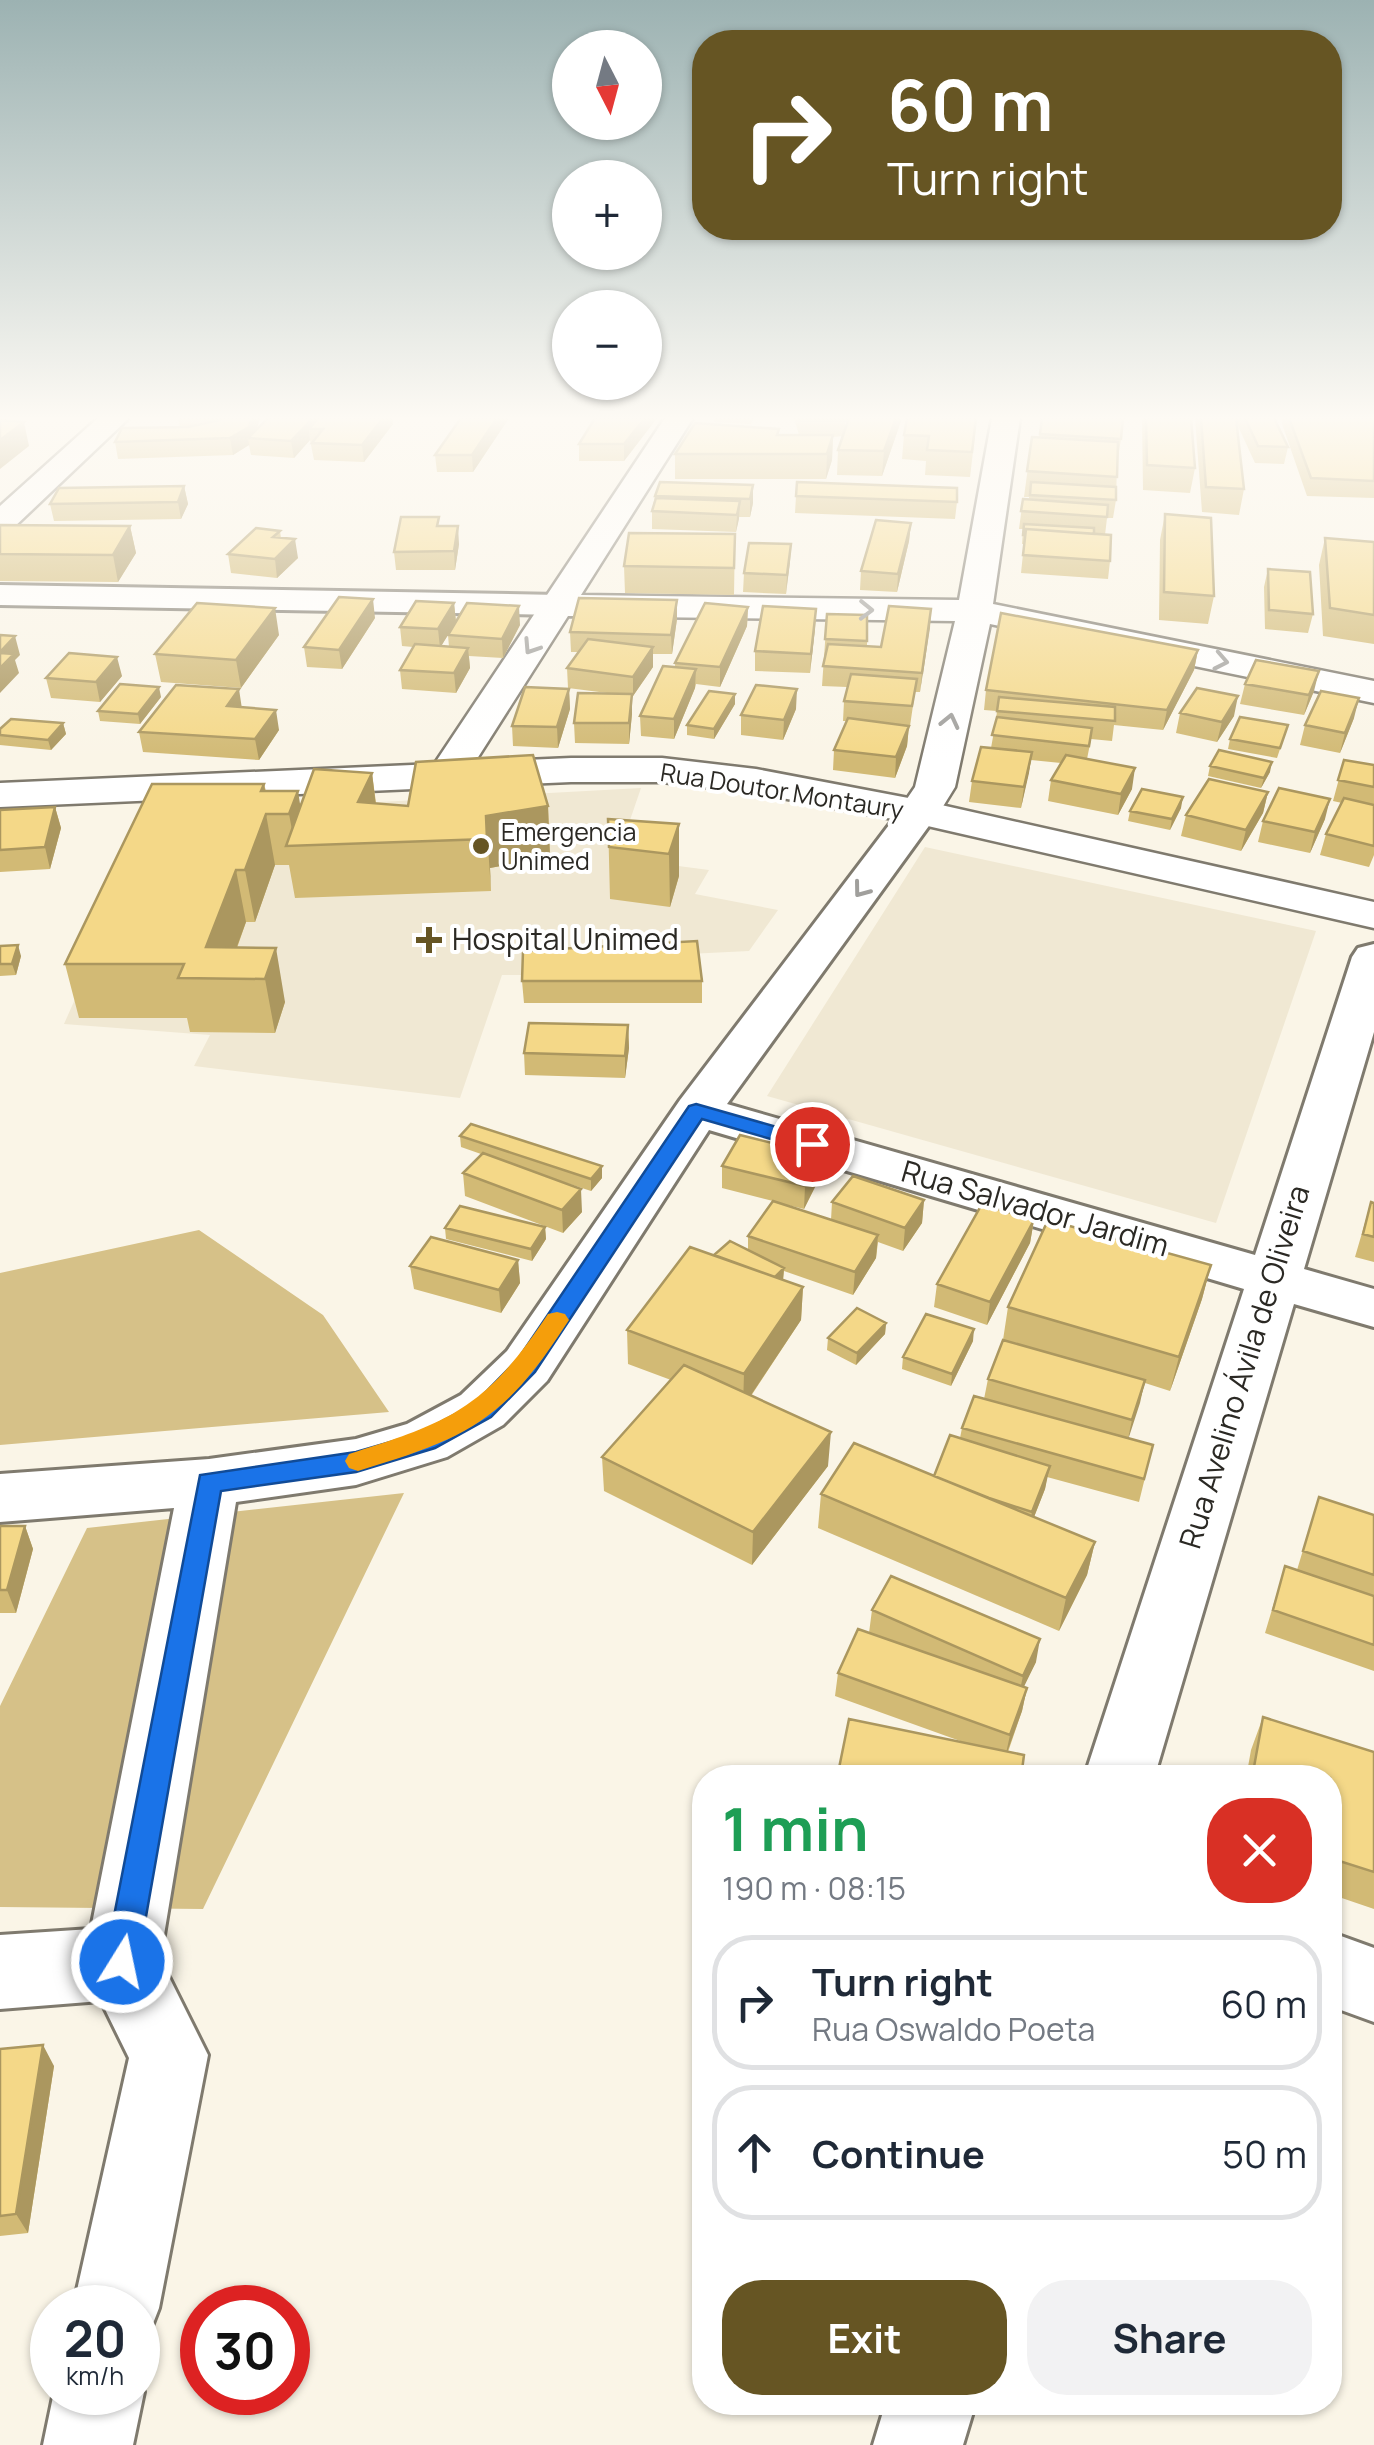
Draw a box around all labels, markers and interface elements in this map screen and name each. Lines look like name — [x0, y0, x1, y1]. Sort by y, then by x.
north arrow — [552, 30, 662, 140]
map controls — [552, 30, 662, 400]
text: 60 m — [887, 56, 1054, 152]
icon: right — [722, 70, 852, 200]
text: Turn right — [887, 147, 1088, 209]
button: + — [552, 160, 662, 270]
button: − — [552, 290, 662, 400]
one-way arrow — [860, 599, 875, 621]
one-way arrow — [525, 637, 544, 655]
one-way arrow — [1212, 650, 1229, 671]
one-way arrow — [938, 713, 959, 730]
street label: Rua Doutor Montaury — [658, 754, 906, 827]
place label: Emergencia Unimed — [501, 814, 636, 878]
marker: Emergencia Unimed — [470, 835, 492, 857]
one-way arrow — [855, 879, 872, 897]
place label: Hospital Unimed — [452, 918, 679, 959]
marker: Hospital Unimed — [416, 927, 442, 953]
pin — [770, 1102, 855, 1187]
icon: arrive — [785, 1117, 840, 1172]
street label: Rua Salvador Jardim — [897, 1150, 1174, 1265]
street label: Rua Avelino Ávila de Oliveira — [1169, 1180, 1318, 1553]
text: 1 min — [722, 1787, 869, 1869]
button: close — [1207, 1798, 1312, 1903]
text: 190 m · 08:15 — [722, 1866, 906, 1910]
position arrow — [70, 1910, 174, 2014]
text: Turn right — [812, 1955, 993, 2007]
icon: right — [727, 1975, 782, 2030]
text: 60 m — [1220, 1977, 1307, 2029]
text: Rua Oswaldo Poeta — [812, 2007, 1095, 2051]
icon: ahead — [727, 2125, 782, 2180]
text: Continue — [812, 2127, 985, 2179]
text: 50 m — [1222, 2127, 1307, 2179]
button: Exit — [722, 2280, 1007, 2395]
button: Share — [1027, 2280, 1312, 2395]
speed limit sign: 30 — [180, 2285, 310, 2415]
text: 20 — [64, 2304, 126, 2372]
text: km/h — [66, 2358, 124, 2393]

